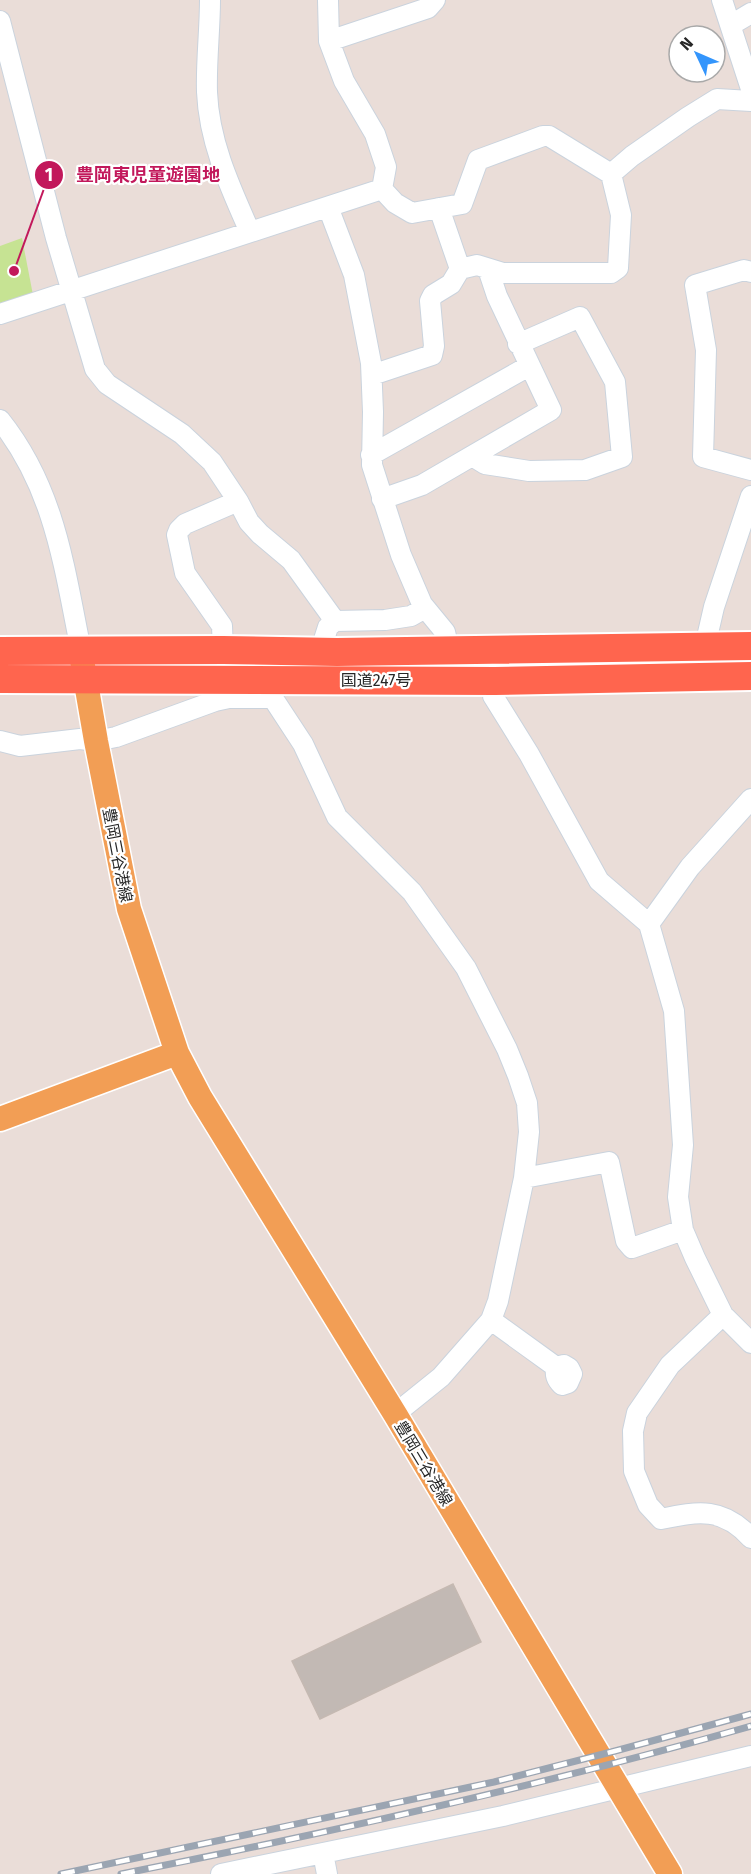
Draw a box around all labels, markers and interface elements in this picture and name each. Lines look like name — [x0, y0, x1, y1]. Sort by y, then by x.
north arrow — [667, 24, 727, 84]
text: N — [676, 34, 697, 54]
callout: 豊岡東児童遊園地 — [34, 157, 232, 193]
text: 1 — [45, 164, 53, 186]
text: 豊岡東児童遊園地 — [76, 164, 220, 186]
street label: 国道247号 — [341, 671, 411, 690]
street label: 豊岡三谷港線 — [99, 806, 136, 904]
street label: 豊岡三谷港線 — [391, 1417, 456, 1509]

